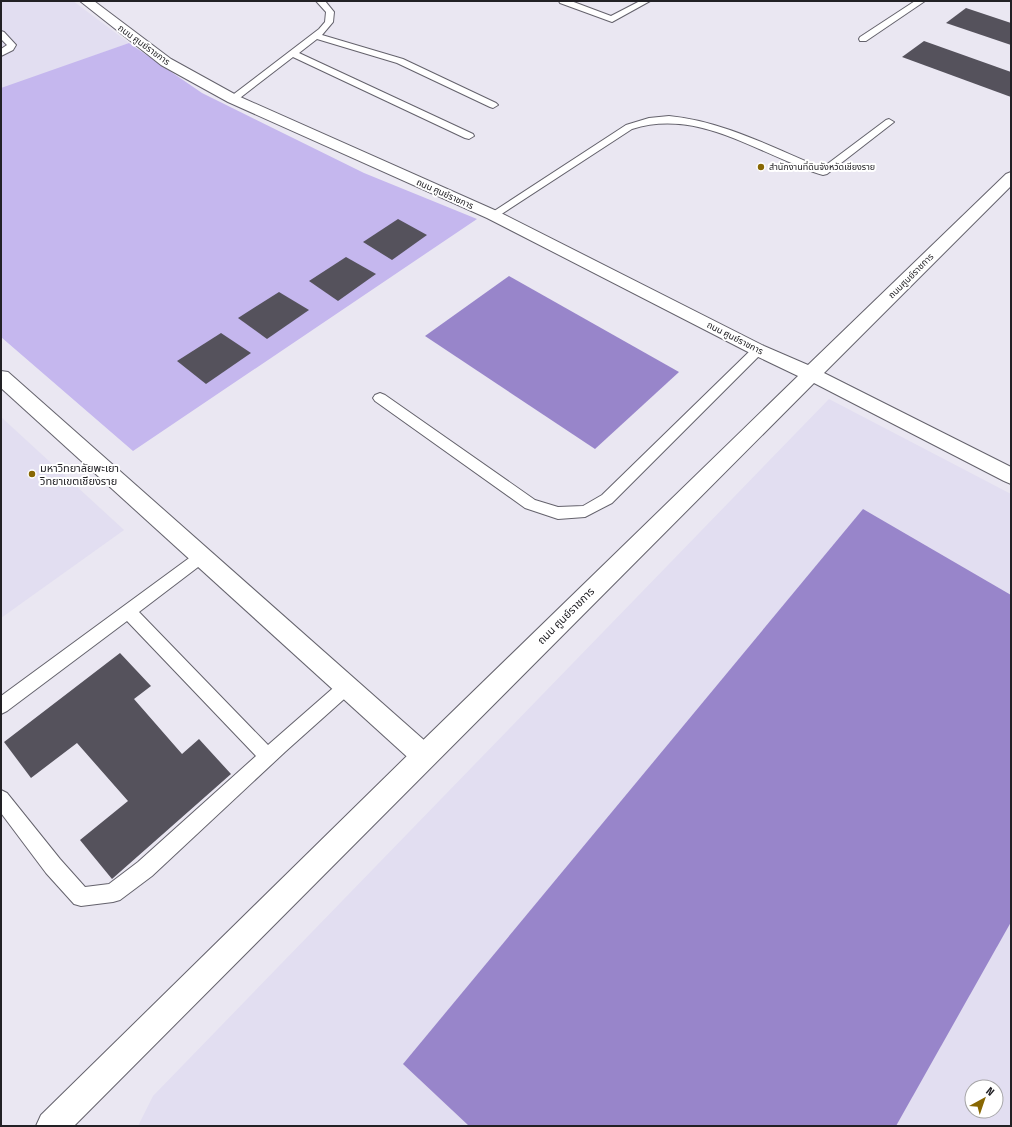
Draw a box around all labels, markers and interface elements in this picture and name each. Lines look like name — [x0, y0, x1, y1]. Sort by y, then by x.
street label: ถนน ศูนย์ราชการ — [116, 23, 172, 68]
place label: สำนักงานที่ดินจังหวัดเชียงราย — [769, 160, 875, 172]
marker: สำนักงานที่ดินจังหวัดเชียงราย — [756, 162, 766, 172]
street label: ถนน ศูนย์ราชการ — [414, 177, 476, 212]
street label: ถนนศูนย์ราชการ — [886, 251, 937, 301]
street label: ถนน ศูนย์ราชการ — [705, 320, 765, 358]
place label: มหาวิทยาลัยพะเยา วิทยาเขตเชียงราย — [40, 462, 119, 488]
marker: มหาวิทยาลัยพะเยา วิทยาเขตเชียงราย — [27, 469, 37, 479]
street label: ถนน ศูนย์ราชการ — [535, 585, 597, 647]
north arrow — [964, 1079, 1004, 1119]
text: N — [983, 1085, 997, 1099]

